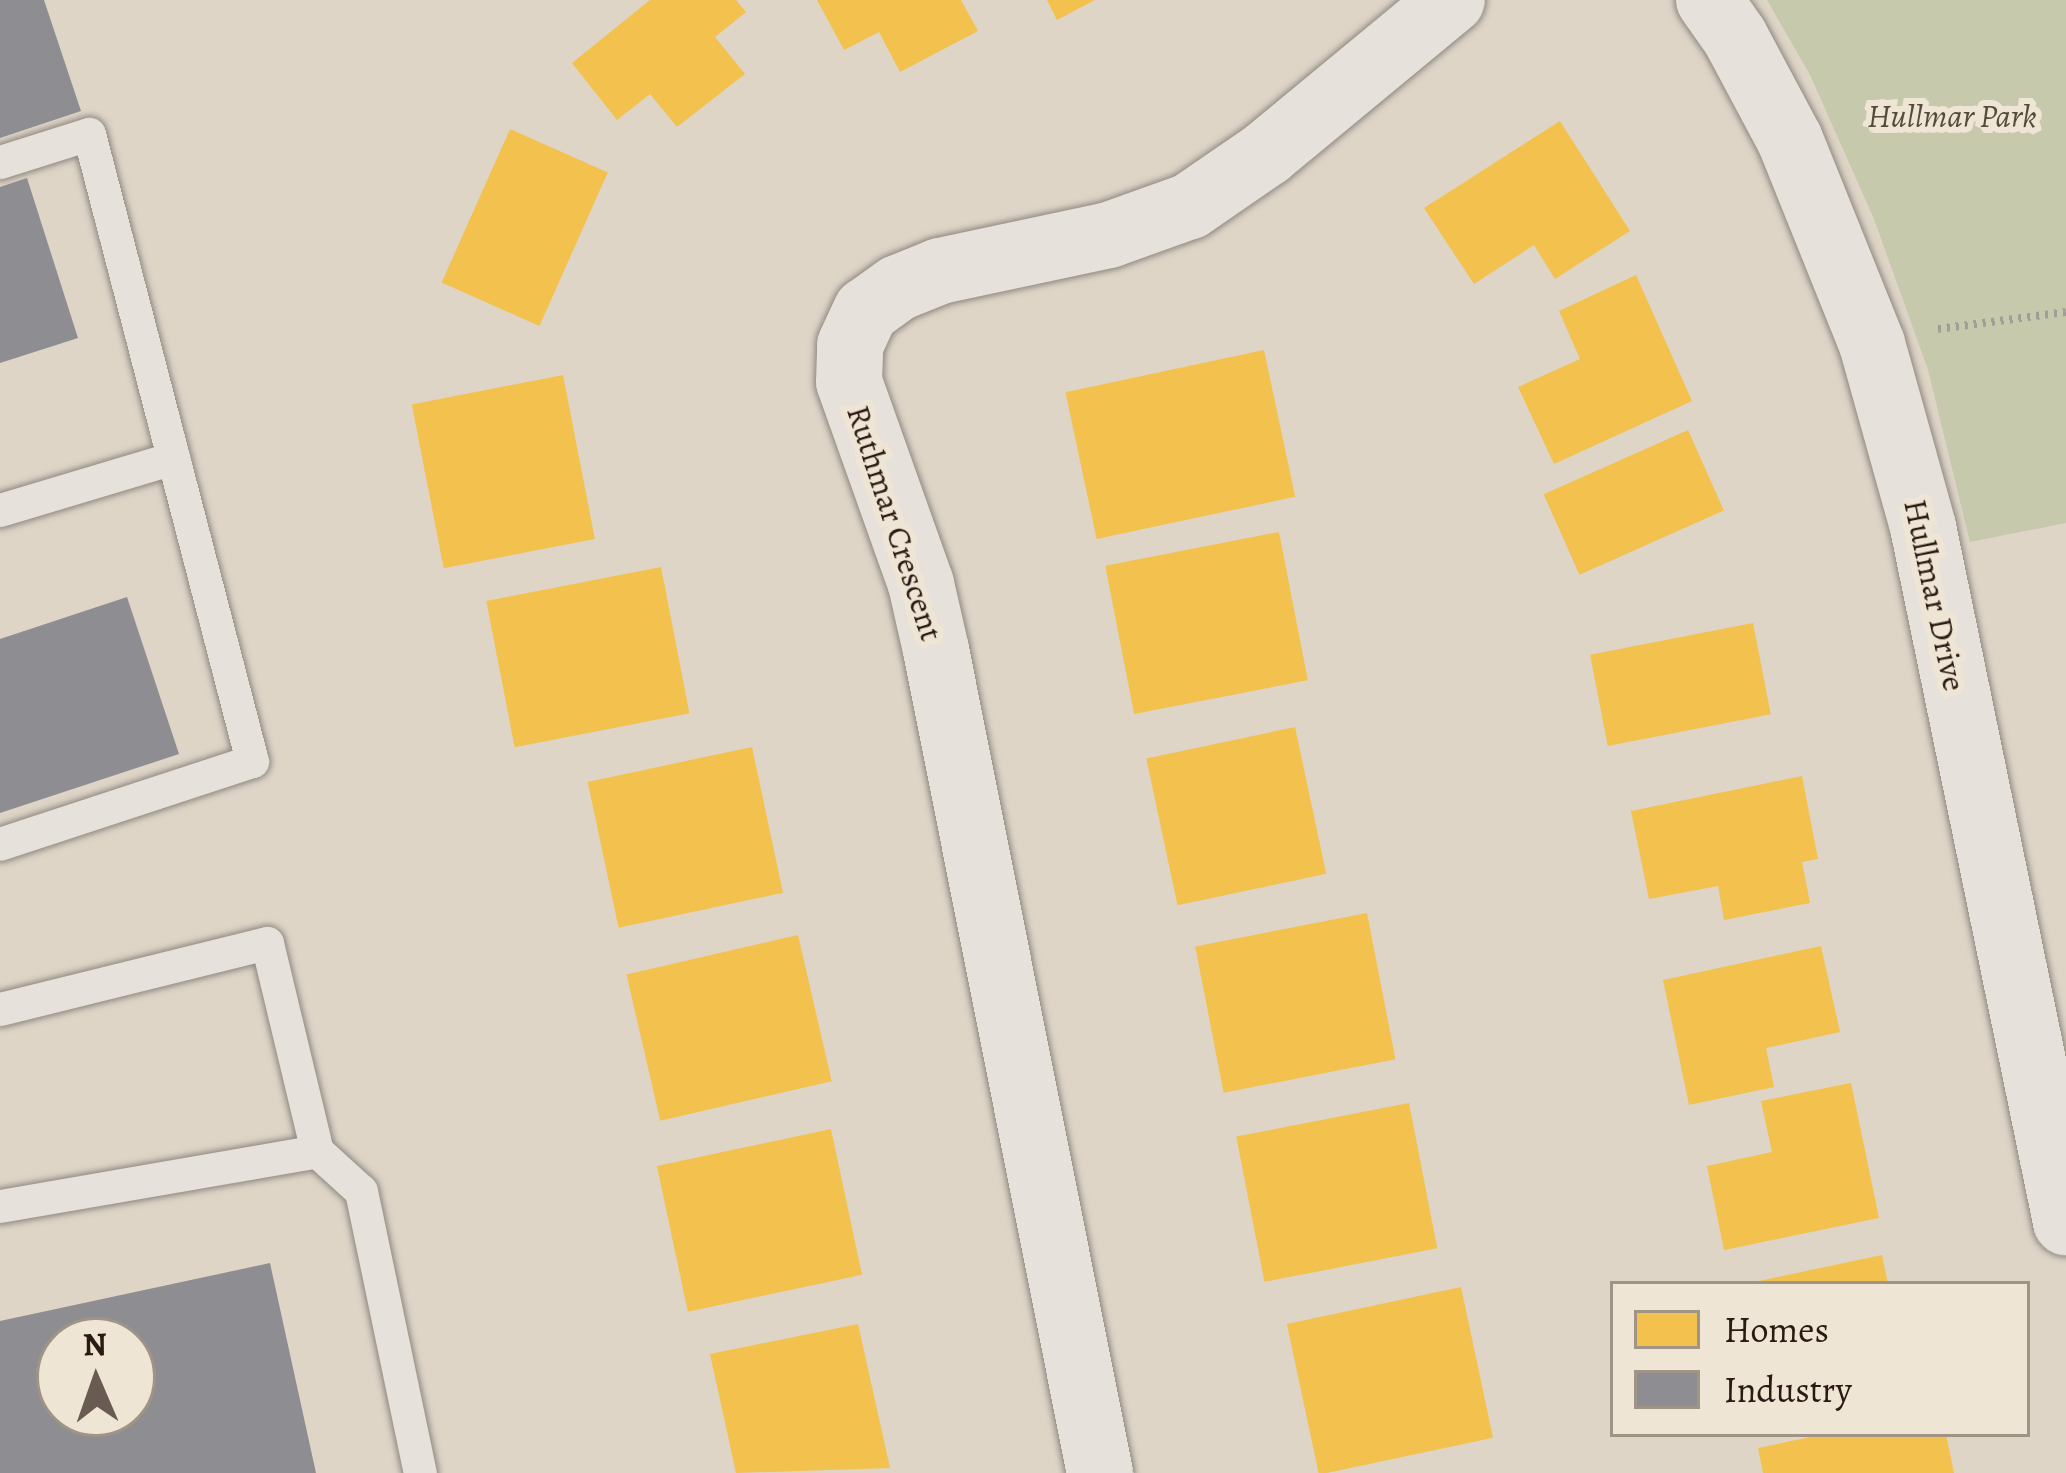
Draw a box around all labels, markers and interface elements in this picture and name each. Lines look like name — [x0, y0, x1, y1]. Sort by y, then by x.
park label: Hullmar Park — [1867, 96, 2037, 136]
street label: Ruthmar Crescent — [838, 400, 952, 646]
street label: Hullmar Drive — [1895, 496, 1975, 694]
legend — [1610, 1281, 2030, 1437]
text: Homes — [1724, 1305, 1829, 1354]
north arrow — [36, 1317, 156, 1437]
text: N — [82, 1321, 108, 1366]
text: Industry — [1724, 1365, 1852, 1414]

